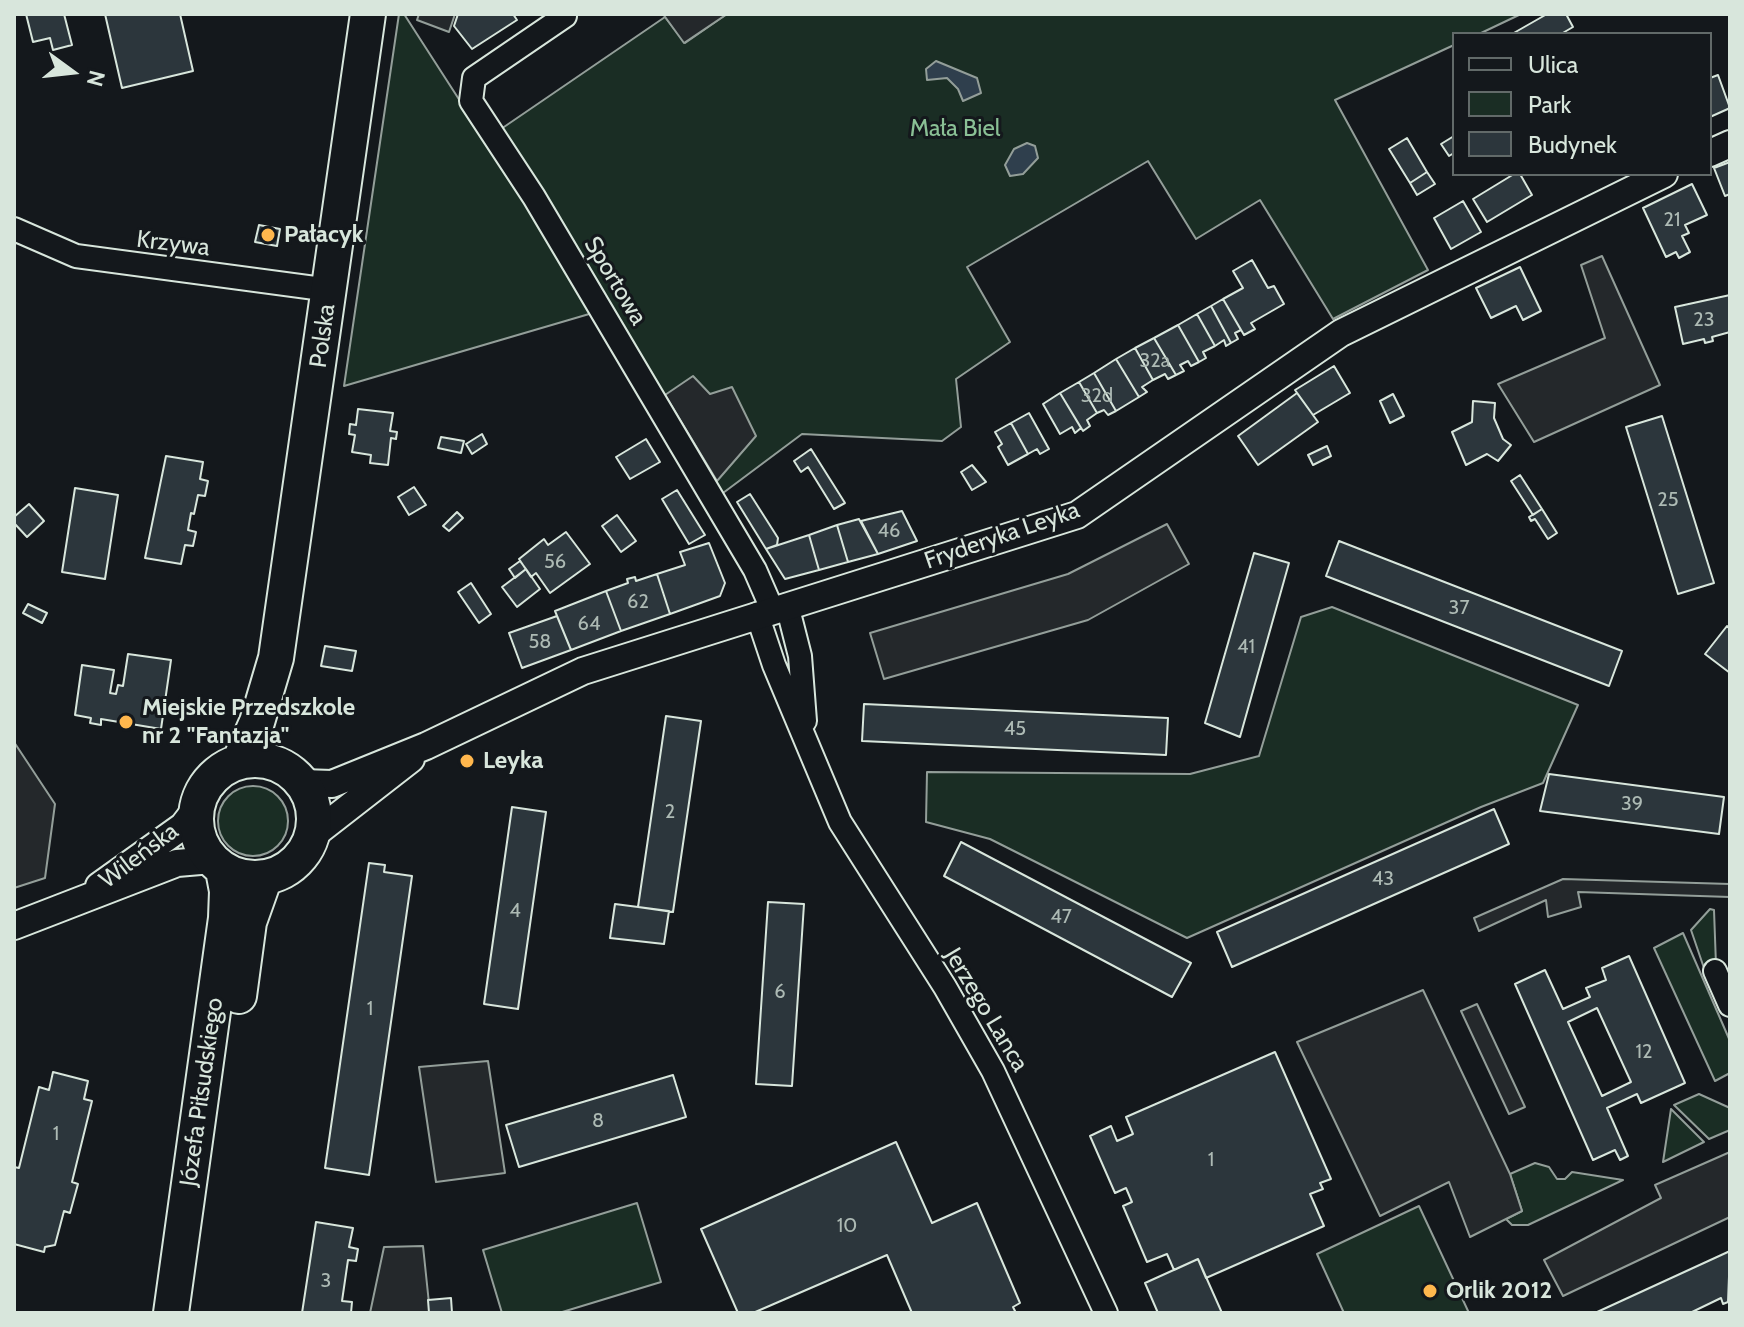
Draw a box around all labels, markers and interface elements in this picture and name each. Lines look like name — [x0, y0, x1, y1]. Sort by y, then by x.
north arrow — [32, 32, 112, 112]
legend — [1452, 32, 1712, 176]
text: Ulica — [1528, 50, 1578, 79]
text: N — [81, 67, 111, 89]
text: Park — [1528, 90, 1571, 119]
park label: Mała Biel — [910, 115, 1000, 143]
text: Budynek — [1528, 130, 1617, 159]
house number: 21 — [1664, 208, 1680, 232]
place label: Pałacyk — [284, 221, 364, 249]
street label: Krzywa — [135, 225, 211, 263]
marker: Pałacyk — [259, 226, 277, 244]
street label: Sportowa — [577, 232, 653, 330]
street label: Polska — [304, 302, 342, 370]
house number: 23 — [1693, 308, 1715, 332]
house number: 32a — [1140, 349, 1170, 373]
house number: 32d — [1081, 384, 1113, 408]
house number: 25 — [1657, 488, 1679, 512]
street label: Fryderyka Leyka — [921, 496, 1083, 576]
house number: 46 — [878, 519, 900, 543]
house number: 56 — [544, 550, 566, 574]
house number: 62 — [627, 590, 649, 614]
house number: 37 — [1449, 596, 1469, 620]
house number: 64 — [578, 612, 600, 636]
house number: 58 — [529, 630, 551, 654]
house number: 41 — [1237, 635, 1255, 659]
place label: Miejskie Przedszkole nr 2 "Fantazja" — [142, 694, 355, 750]
marker: Miejskie Przedszkole nr 2 "Fantazja" — [117, 713, 135, 731]
house number: 45 — [1004, 717, 1026, 741]
place label: Leyka — [483, 747, 543, 775]
marker: Leyka — [458, 752, 476, 770]
house number: 39 — [1621, 792, 1643, 816]
house number: 2 — [665, 800, 675, 824]
street label: Wileńska — [94, 817, 184, 895]
house number: 43 — [1372, 867, 1394, 891]
house number: 4 — [509, 899, 521, 923]
house number: 47 — [1050, 905, 1072, 929]
street label: Jerzego Lanca — [938, 943, 1034, 1077]
house number: 6 — [774, 980, 786, 1004]
street label: Józefa Piłsudskiego — [175, 996, 229, 1188]
house number: 1 — [367, 997, 373, 1021]
house number: 12 — [1636, 1040, 1652, 1064]
house number: 8 — [592, 1109, 604, 1133]
house number: 1 — [53, 1122, 59, 1146]
house number: 1 — [1208, 1148, 1214, 1172]
house number: 10 — [837, 1214, 857, 1238]
house number: 3 — [321, 1269, 331, 1293]
place label: Orlik 2012 — [1446, 1277, 1552, 1305]
marker: Orlik 2012 — [1421, 1282, 1439, 1300]

